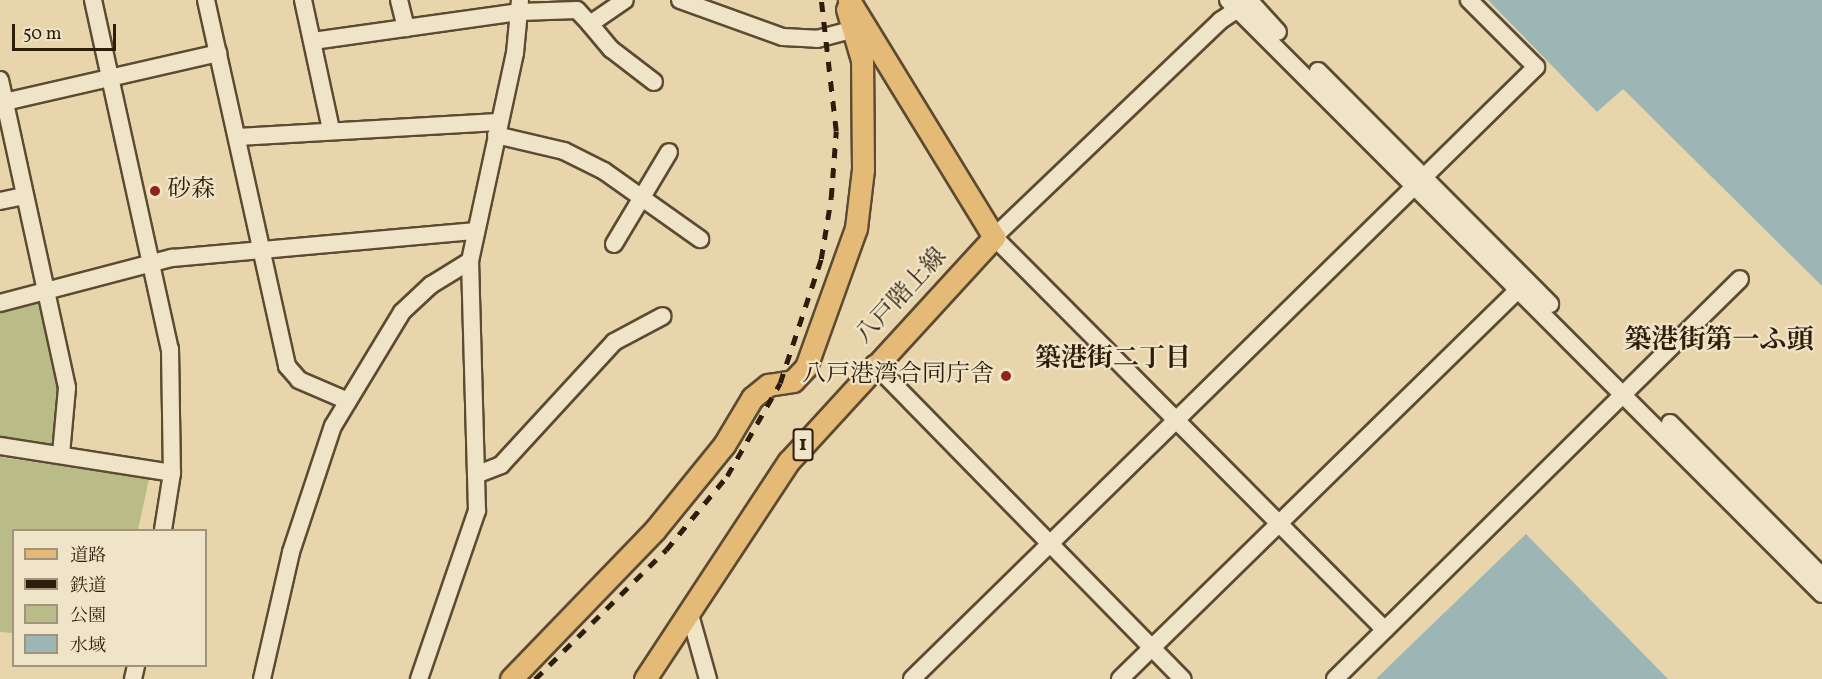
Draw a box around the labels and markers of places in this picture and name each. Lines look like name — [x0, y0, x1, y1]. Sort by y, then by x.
place label: 砂森 — [167, 177, 215, 205]
marker: 砂森 — [148, 184, 162, 198]
place label: 八戸港湾合同庁舎 — [802, 362, 994, 390]
marker: 八戸港湾合同庁舎 — [999, 369, 1013, 383]

